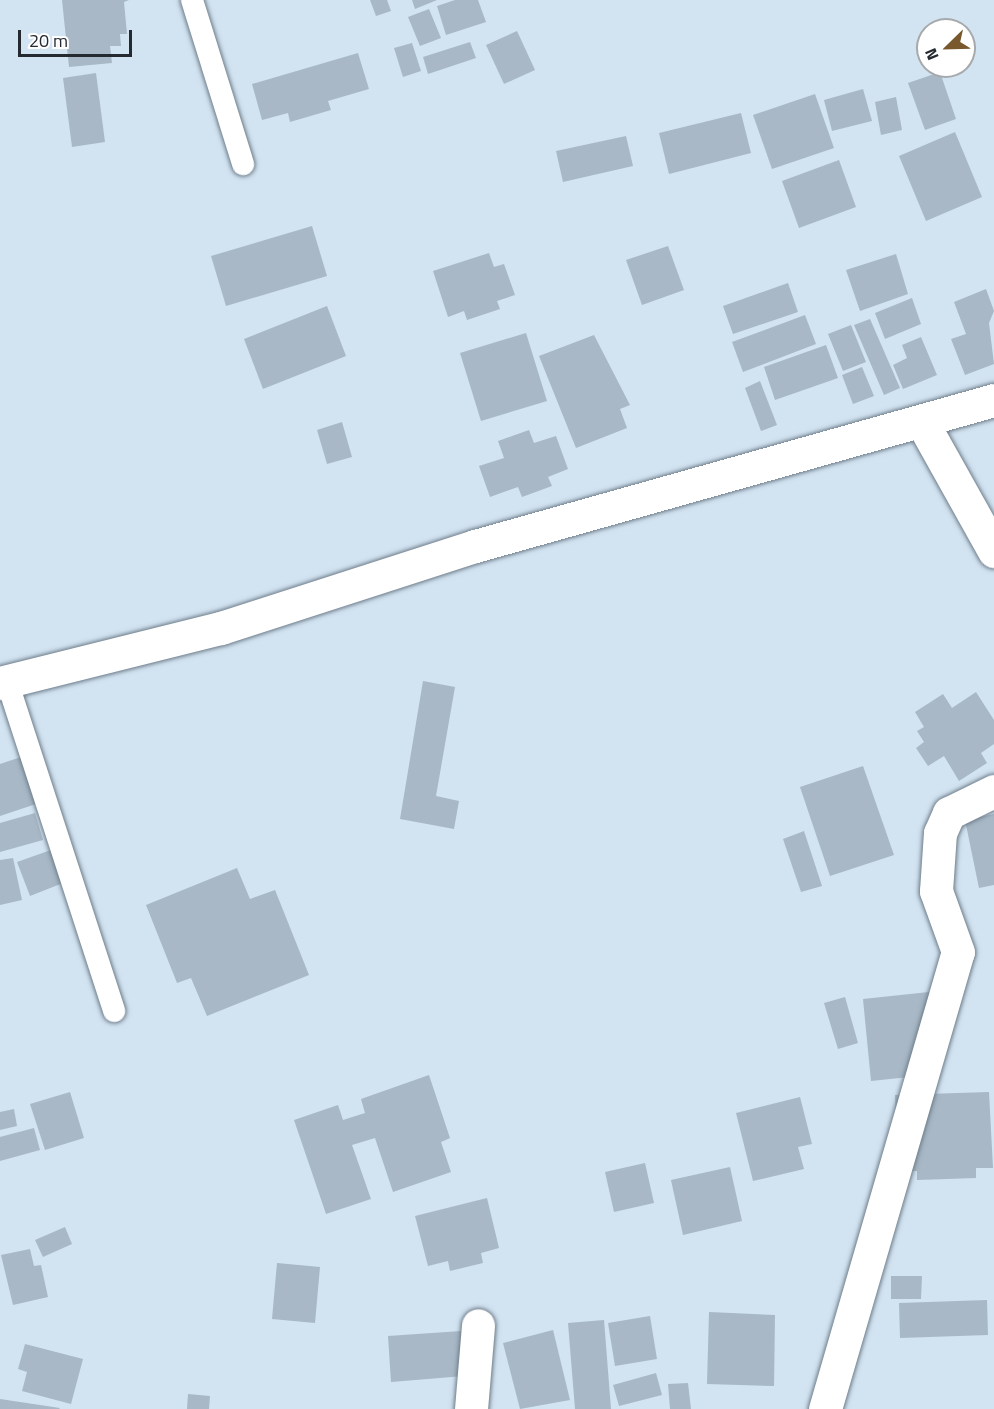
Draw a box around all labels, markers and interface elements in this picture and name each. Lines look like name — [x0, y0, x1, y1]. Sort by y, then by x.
scale bar — [21, 18, 135, 56]
north arrow — [916, 18, 976, 78]
text: 20 m — [29, 27, 68, 54]
text: N — [918, 44, 944, 64]

